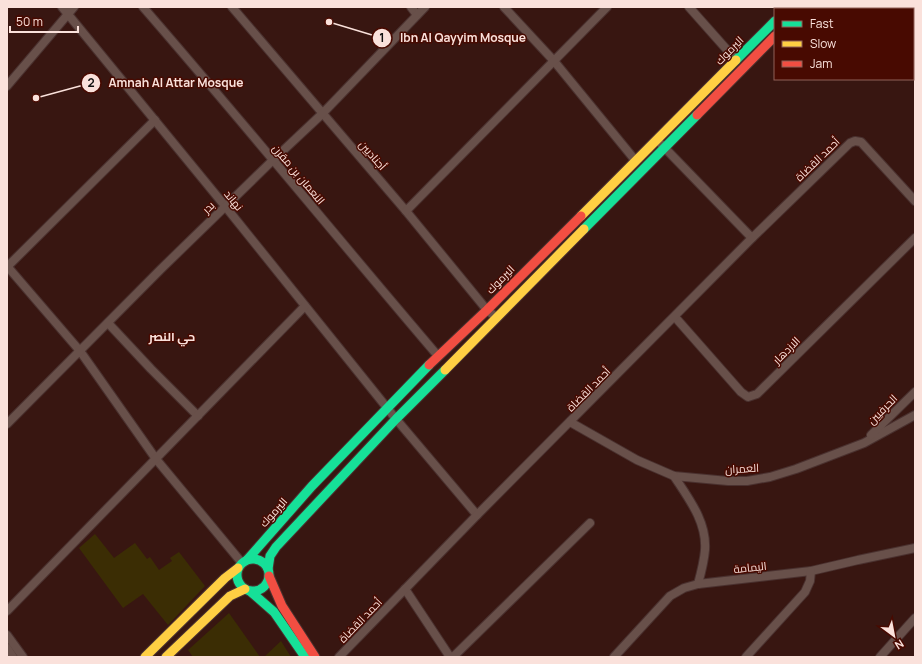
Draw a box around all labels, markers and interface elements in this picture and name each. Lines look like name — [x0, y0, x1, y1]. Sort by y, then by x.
scale bar — [10, 8, 78, 34]
legend — [774, 8, 914, 80]
text: 50 m — [16, 13, 43, 30]
text: Fast — [810, 15, 834, 32]
callout: Ibn Al Qayyim Mosque — [372, 26, 534, 50]
text: 1 — [379, 29, 385, 46]
text: Ibn Al Qayyim Mosque — [400, 29, 526, 46]
street label: اليرموك — [711, 32, 747, 68]
text: Slow — [810, 35, 836, 52]
text: Jam — [810, 55, 832, 72]
callout: Amnah Al Attar Mosque — [81, 71, 252, 95]
text: 2 — [87, 74, 95, 91]
text: Amnah Al Attar Mosque — [109, 74, 243, 91]
street label: أحمد القضاة — [791, 134, 843, 184]
street label: أجناديين — [356, 137, 390, 173]
street label: النعمان بن مقرن — [269, 141, 329, 207]
street label: نهاند — [221, 187, 247, 213]
street label: بدر — [198, 197, 217, 217]
street label: اليرموك — [482, 261, 518, 297]
district label: حي النصر — [148, 328, 195, 347]
street label: الازدهار — [768, 333, 803, 368]
street label: أحمد القضاة — [563, 364, 613, 414]
street label: الحرفيين — [864, 391, 900, 427]
street label: العمران — [725, 460, 759, 476]
street label: اليرموك — [256, 494, 290, 530]
street label: اليمامة — [733, 558, 767, 576]
street label: أحمد القضاة — [335, 594, 385, 646]
north arrow — [874, 616, 914, 656]
text: N — [892, 636, 907, 653]

